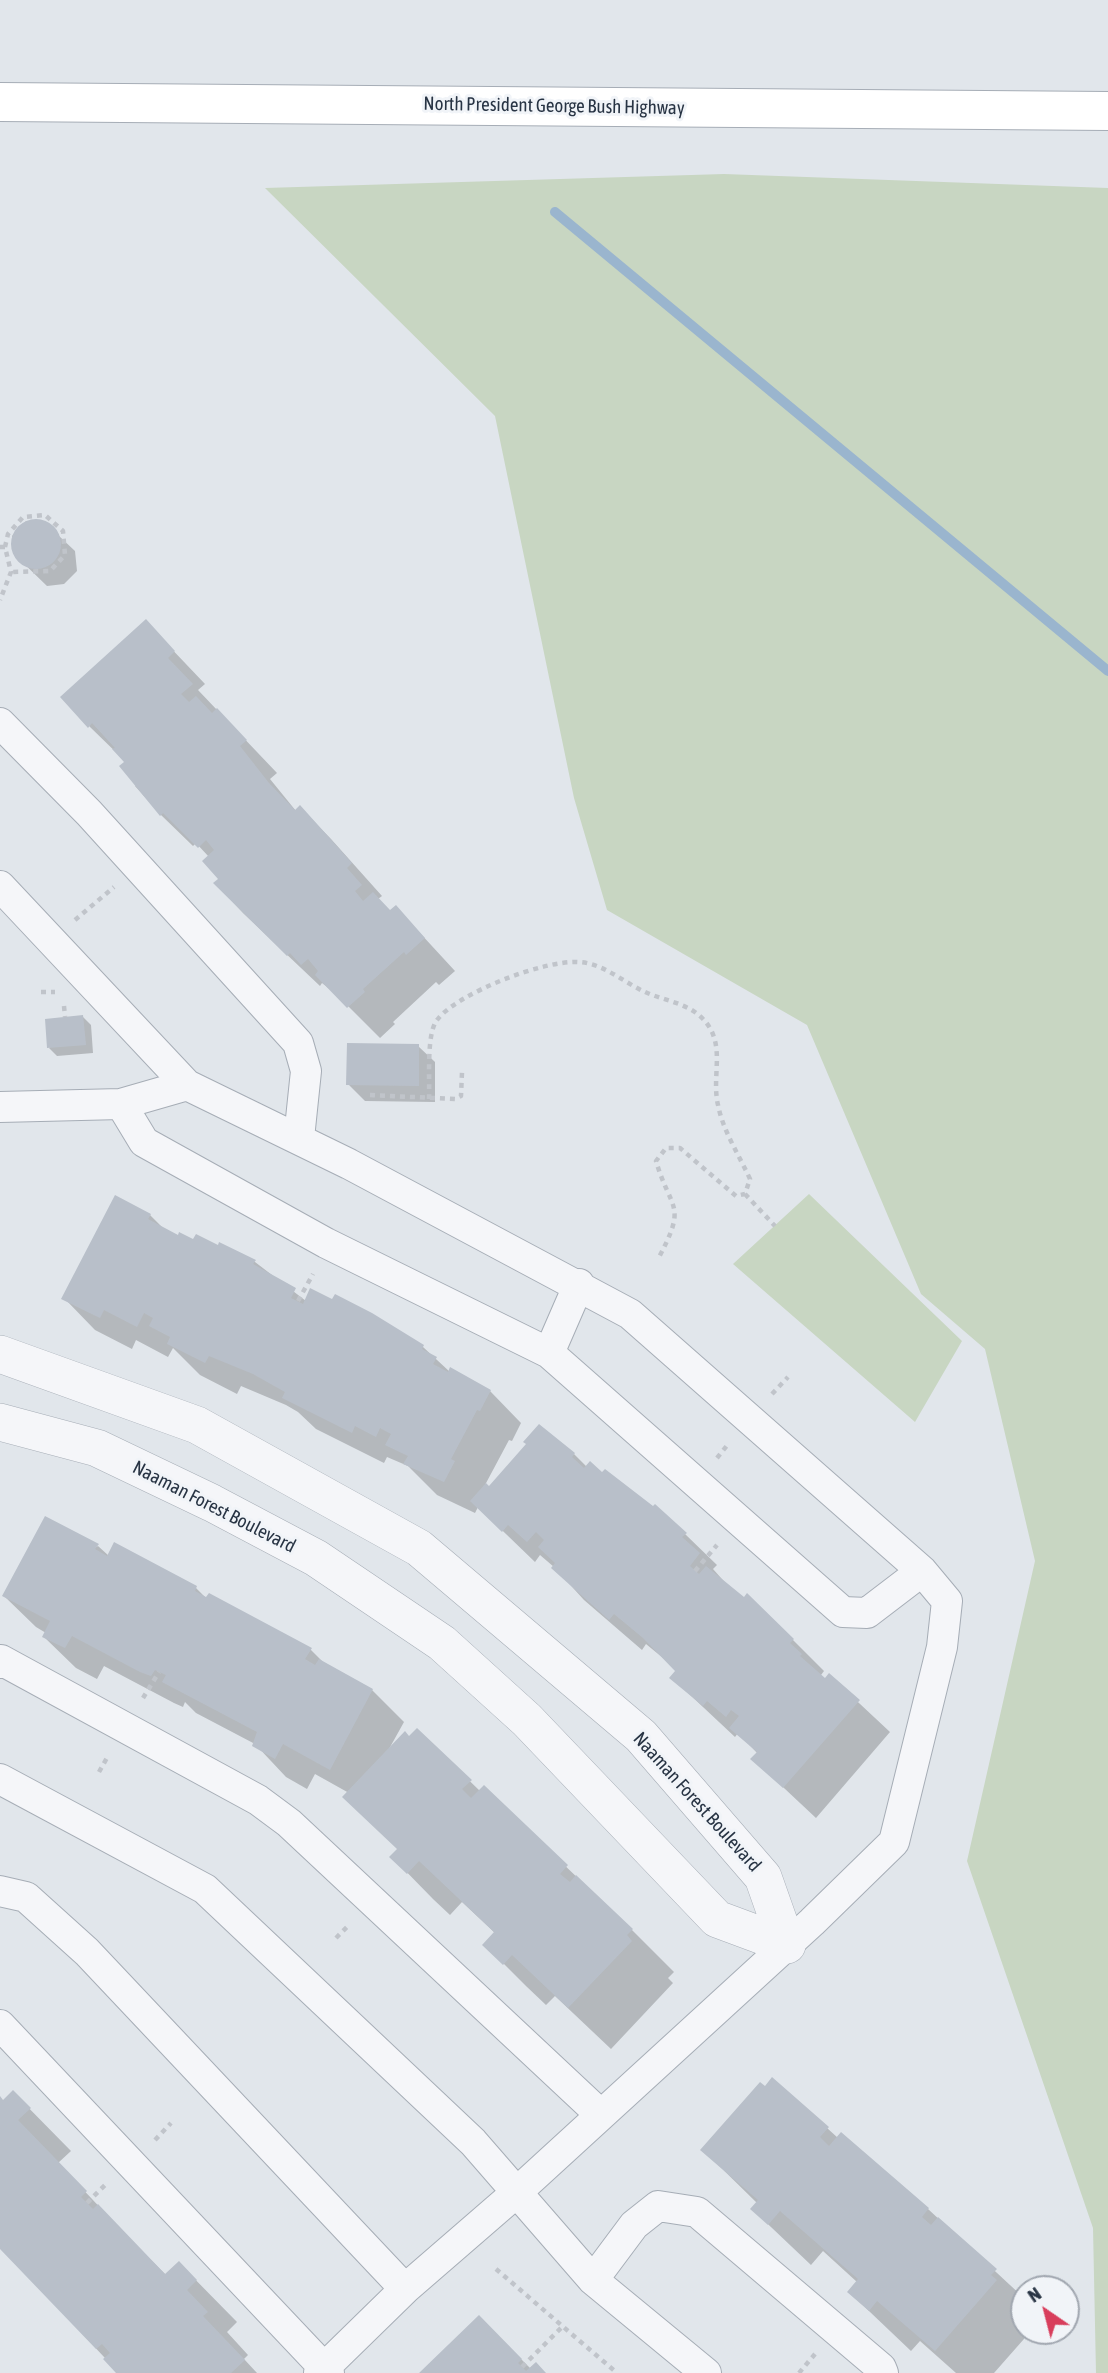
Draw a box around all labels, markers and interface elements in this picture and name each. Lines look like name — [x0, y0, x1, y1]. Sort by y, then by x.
street label: North President George Bush Highway — [423, 92, 685, 120]
street label: Naaman Forest Boulevard — [129, 1456, 299, 1558]
street label: Naaman Forest Boulevard — [628, 1728, 766, 1876]
north arrow — [1010, 2275, 1080, 2345]
text: N — [1023, 2282, 1045, 2307]

